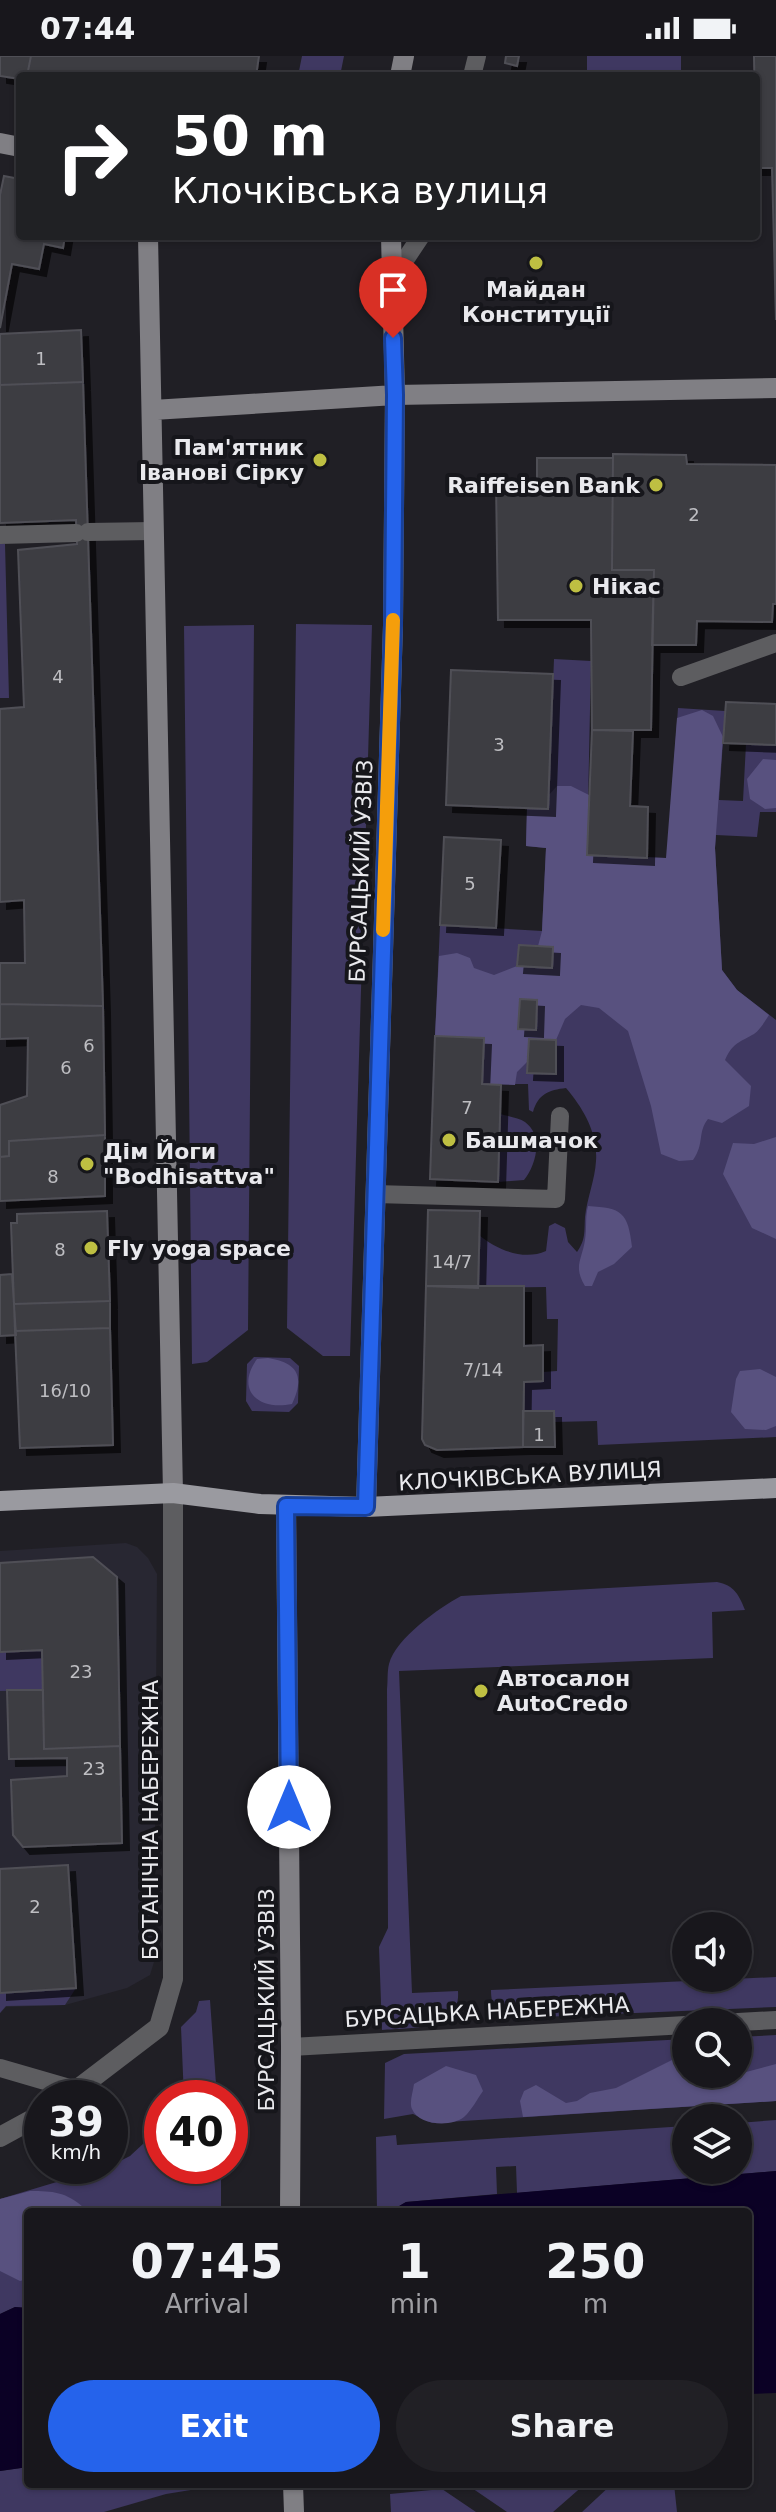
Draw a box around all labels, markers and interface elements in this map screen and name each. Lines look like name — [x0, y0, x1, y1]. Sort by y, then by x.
text: 07:44 — [40, 11, 136, 46]
text: 50 m — [172, 103, 328, 168]
icon: right — [40, 104, 144, 208]
text: Клочківська вулиця — [172, 170, 548, 211]
marker: Майдан Конституції — [527, 254, 545, 272]
pin — [359, 256, 427, 338]
icon: arrive — [371, 268, 415, 312]
place label: Майдан Конституції — [462, 277, 610, 327]
house number: 1 — [35, 348, 47, 369]
place label: Пам'ятник Іванові Сірку — [139, 435, 304, 485]
marker: Пам'ятник Іванові Сірку — [311, 451, 329, 469]
place label: Raiffeisen Bank — [447, 473, 641, 498]
marker: Raiffeisen Bank — [647, 476, 665, 494]
house number: 2 — [688, 504, 700, 525]
place label: Нікас — [592, 574, 661, 599]
marker: Нікас — [567, 577, 585, 595]
house number: 4 — [52, 666, 64, 687]
house number: 3 — [493, 734, 505, 755]
street label: БУРСАЦЬКИЙ УЗВІЗ — [345, 759, 377, 983]
house number: 5 — [464, 873, 476, 894]
house number: 6 — [83, 1035, 95, 1056]
house number: 6 — [60, 1057, 72, 1078]
house number: 7 — [461, 1097, 473, 1118]
place label: Башмачок — [465, 1128, 598, 1153]
marker: Башмачок — [440, 1131, 458, 1149]
place label: Дім Йоги "Bodhisattva" — [103, 1139, 275, 1189]
marker: Дім Йоги "Bodhisattva" — [78, 1155, 96, 1173]
house number: 8 — [47, 1166, 59, 1187]
place label: Fly yoga space — [107, 1236, 291, 1261]
house number: 8 — [54, 1239, 66, 1260]
marker: Fly yoga space — [82, 1239, 100, 1257]
house number: 14/7 — [432, 1251, 472, 1272]
house number: 7/14 — [463, 1359, 503, 1380]
house number: 16/10 — [39, 1380, 91, 1401]
house number: 1 — [533, 1424, 545, 1445]
street label: КЛОЧКІВСЬКА ВУЛИЦЯ — [398, 1457, 662, 1495]
house number: 23 — [70, 1661, 92, 1682]
place label: Автосалон AutoCredo — [497, 1666, 630, 1716]
street label: БОТАНІЧНА НАБЕРЕЖНА — [138, 1680, 163, 1960]
marker: Автосалон AutoCredo — [472, 1682, 490, 1700]
house number: 23 — [83, 1758, 105, 1779]
position arrow — [247, 1765, 331, 1849]
street label: БУРСАЦЬКИЙ УЗВІЗ — [254, 1888, 279, 2112]
house number: 2 — [29, 1896, 41, 1917]
map controls — [672, 1912, 752, 2184]
button: sound — [672, 1912, 752, 1992]
street label: БУРСАЦЬКА НАБЕРЕЖНА — [344, 1992, 630, 2032]
button: search — [672, 2008, 752, 2088]
speed limit sign: 40 — [144, 2080, 248, 2184]
text: 39 — [48, 2099, 104, 2145]
button: layers — [672, 2104, 752, 2184]
text: km/h — [51, 2140, 101, 2164]
text: 07:45 — [130, 2233, 283, 2289]
text: 1 — [398, 2233, 431, 2289]
text: 250 — [545, 2233, 645, 2289]
text: Arrival — [165, 2289, 249, 2319]
text: min — [390, 2289, 439, 2319]
text: m — [583, 2289, 608, 2319]
button: Exit — [48, 2380, 380, 2472]
button: Share — [396, 2380, 728, 2472]

